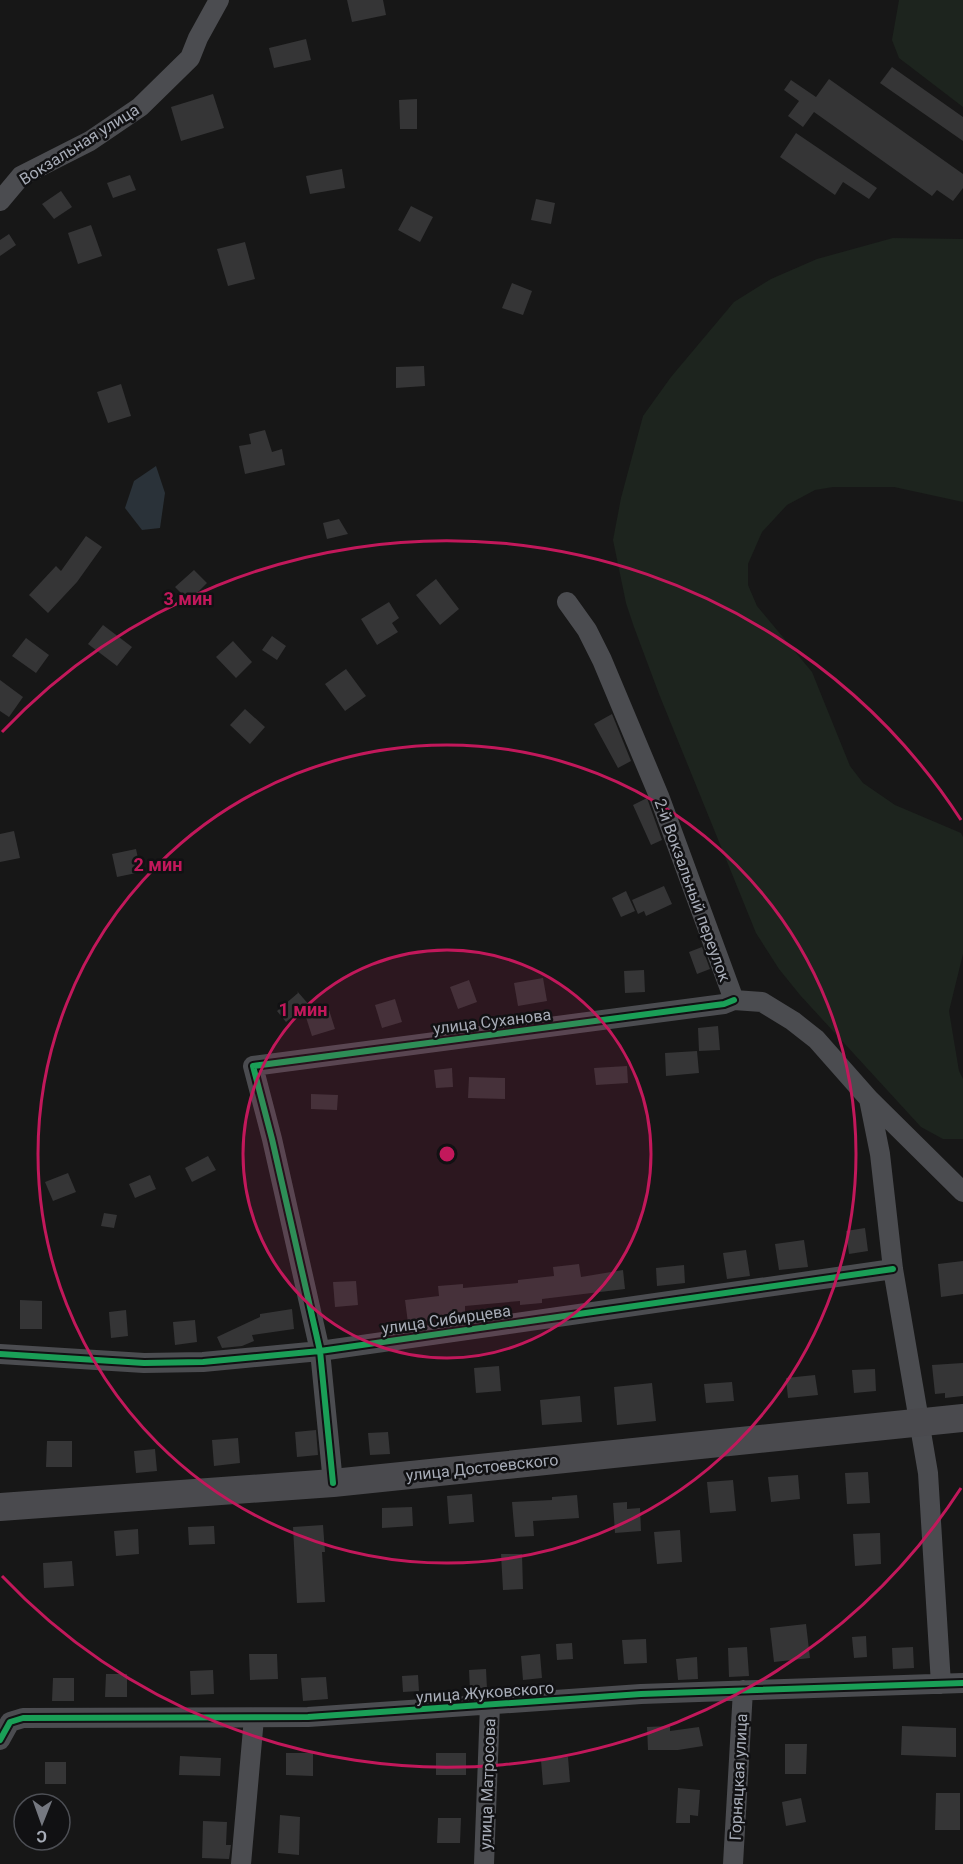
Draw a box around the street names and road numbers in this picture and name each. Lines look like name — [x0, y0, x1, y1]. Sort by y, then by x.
street label: Вокзальная улица — [16, 100, 142, 189]
street label: 2-й Вокзальный переулок — [651, 796, 735, 985]
street label: улица Суханова — [432, 1005, 552, 1038]
street label: улица Сибирцева — [380, 1301, 512, 1338]
street label: улица Достоевского — [405, 1450, 559, 1485]
street label: улица Жуковского — [415, 1678, 555, 1707]
street label: Горняцкая улица — [726, 1713, 751, 1841]
street label: улица Матросова — [476, 1718, 499, 1850]

